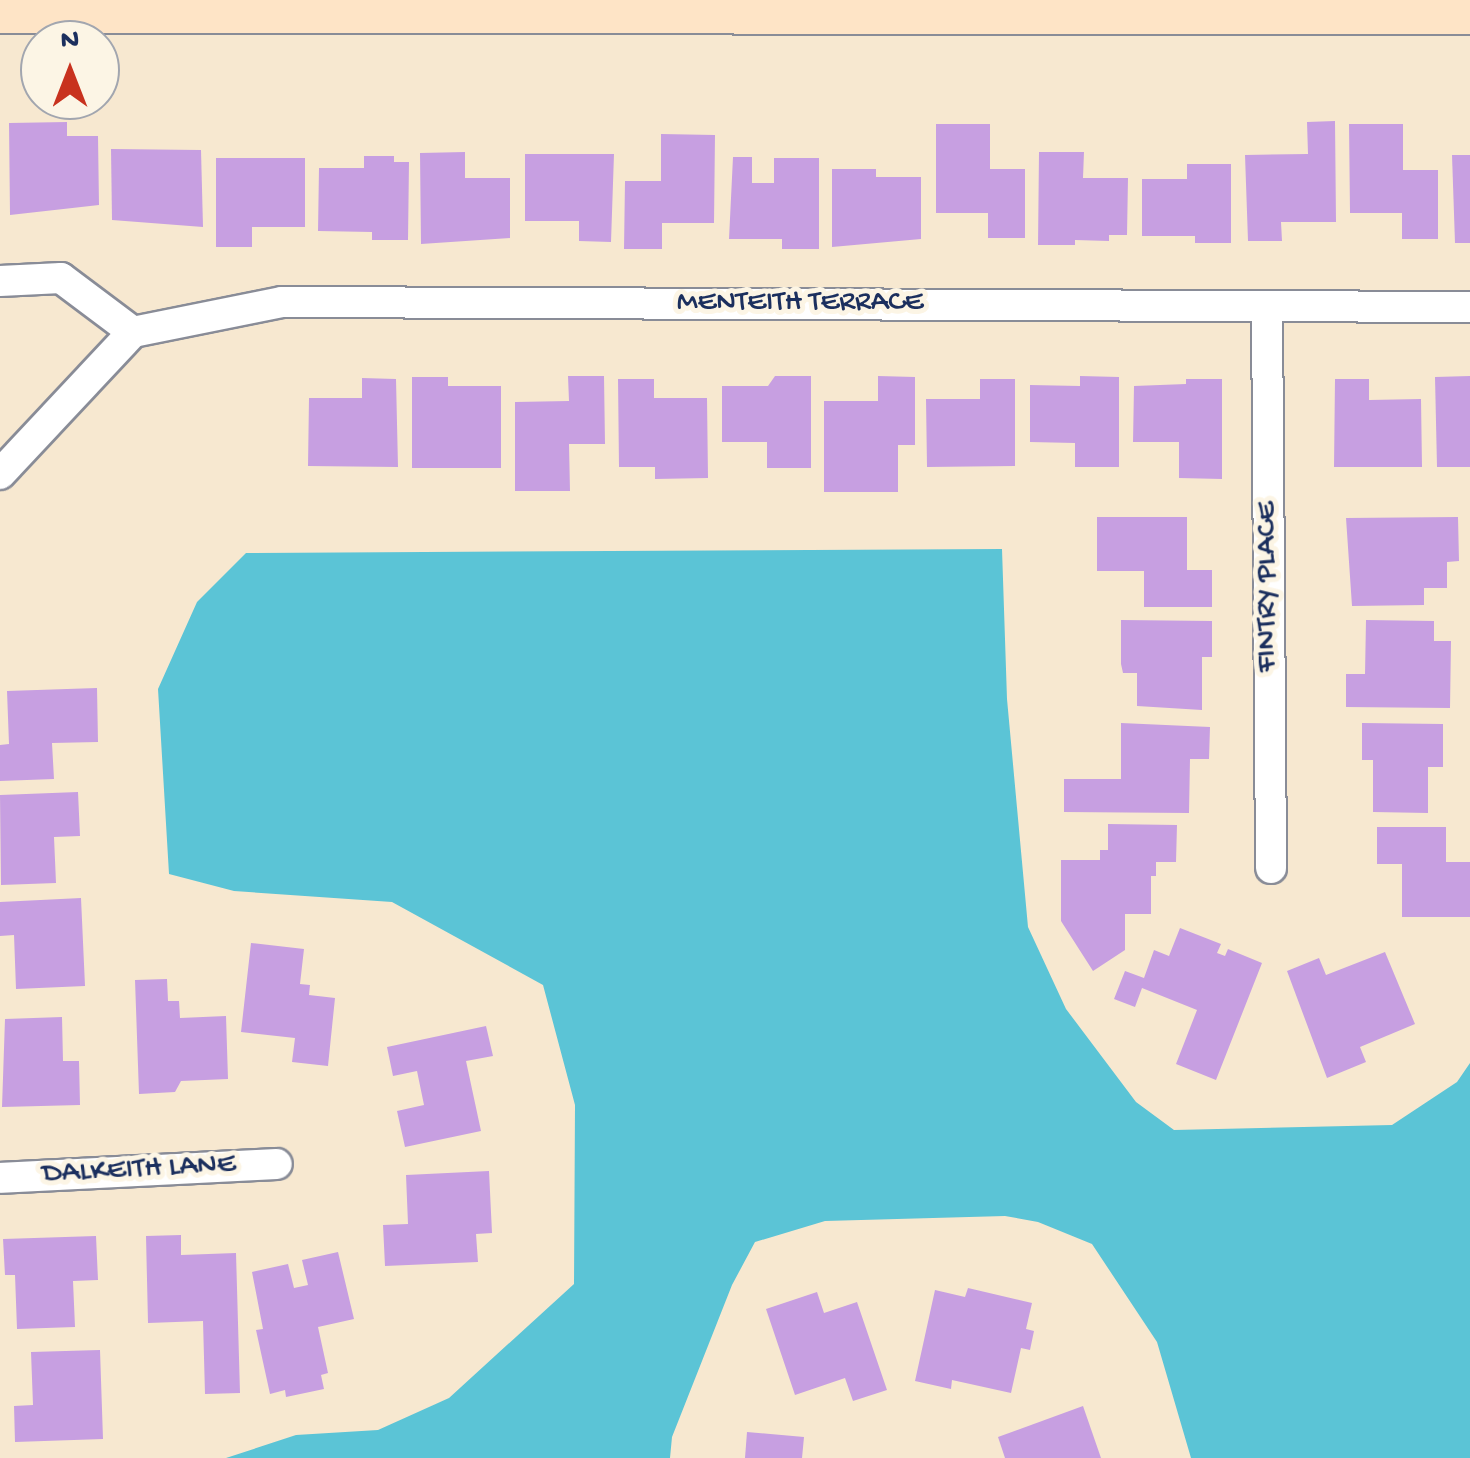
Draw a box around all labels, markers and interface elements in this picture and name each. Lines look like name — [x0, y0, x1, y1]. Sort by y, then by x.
north arrow — [20, 20, 120, 120]
text: N — [61, 25, 79, 58]
street label: MENTEITH TERRACE — [677, 286, 923, 322]
street label: FINTRY PLACE — [1251, 502, 1287, 672]
street label: DALKEITH LANE — [41, 1148, 237, 1194]

